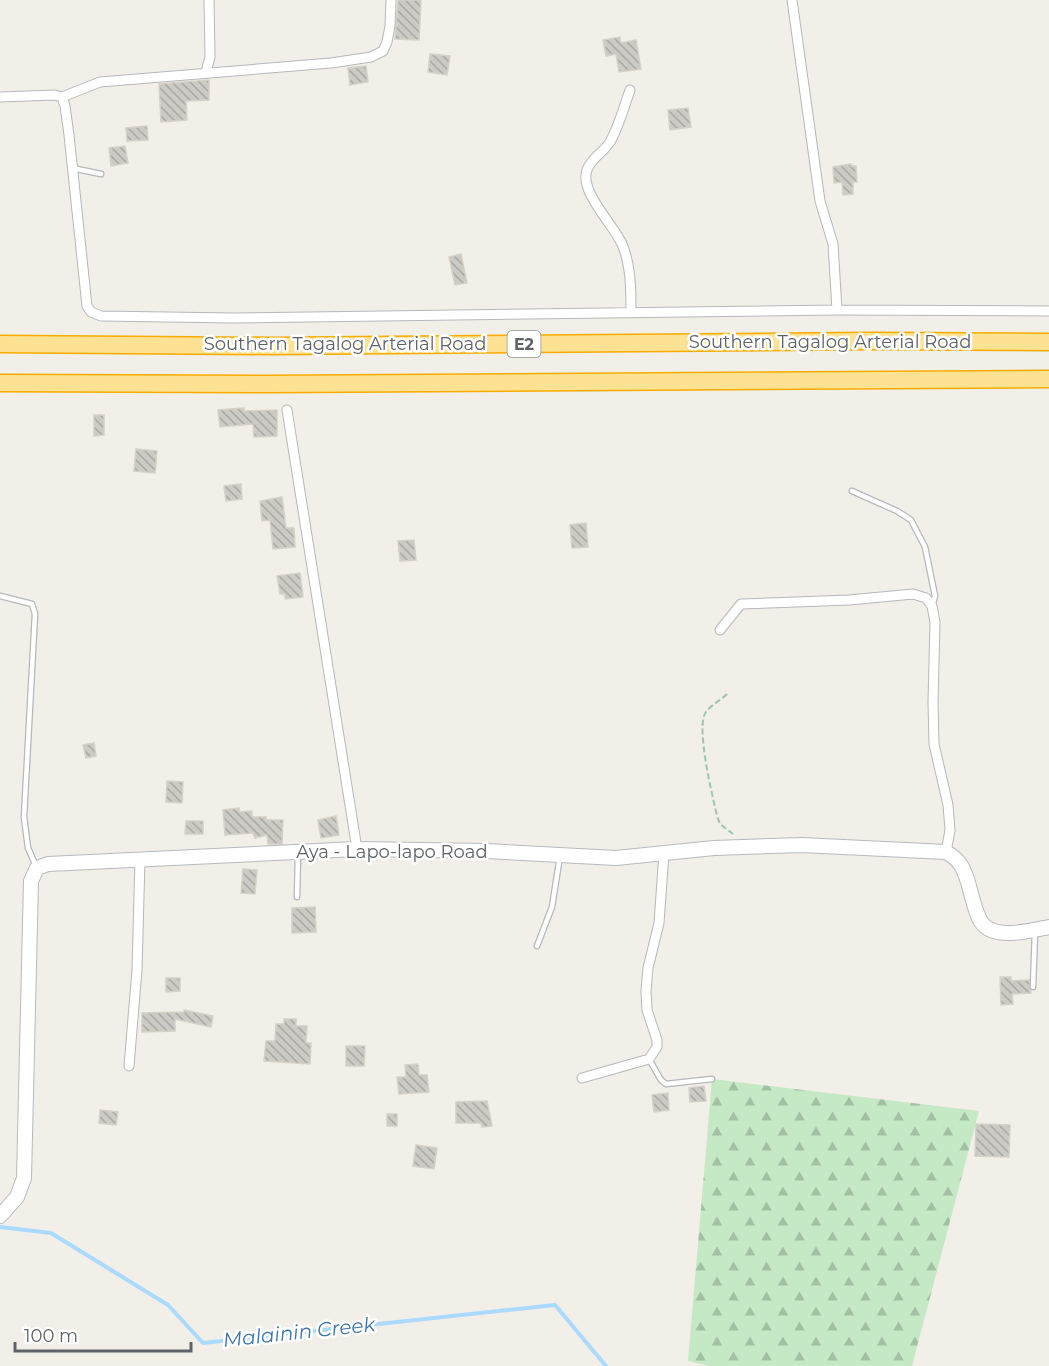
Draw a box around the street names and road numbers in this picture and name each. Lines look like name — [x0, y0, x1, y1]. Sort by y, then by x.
road number: E2 — [508, 331, 540, 357]
street label: Southern Tagalog Arterial Road — [689, 331, 971, 353]
street label: Southern Tagalog Arterial Road — [204, 333, 486, 355]
street label: Aya - Lapo-lapo Road — [296, 841, 488, 863]

